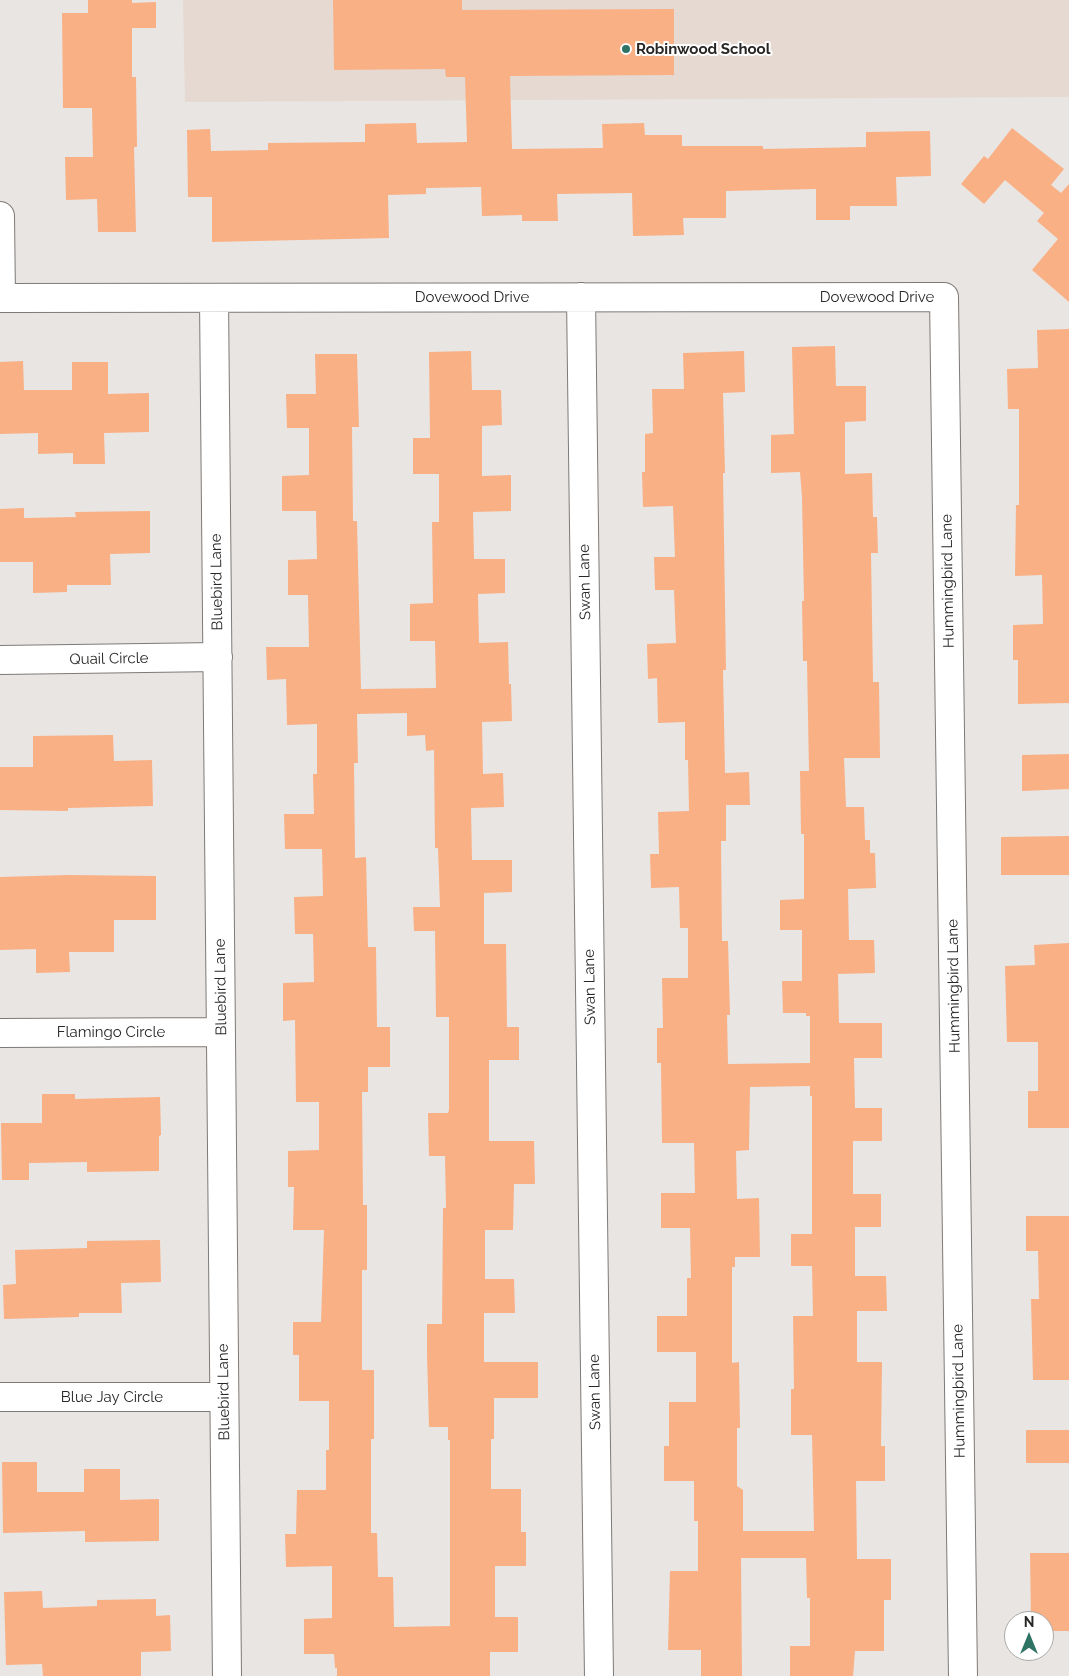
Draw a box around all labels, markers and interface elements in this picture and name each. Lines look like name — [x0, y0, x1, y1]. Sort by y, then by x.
place label: Robinwood School — [636, 40, 770, 58]
marker: Robinwood School — [620, 43, 632, 55]
street label: Dovewood Drive — [415, 288, 529, 306]
street label: Dovewood Drive — [820, 288, 934, 306]
street label: Hummingbird Lane — [938, 514, 958, 648]
street label: Bluebird Lane — [207, 533, 227, 631]
street label: Swan Lane — [575, 544, 595, 620]
street label: Quail Circle — [69, 649, 149, 669]
street label: Hummingbird Lane — [944, 919, 964, 1053]
street label: Bluebird Lane — [211, 938, 231, 1036]
street label: Swan Lane — [580, 949, 600, 1025]
street label: Flamingo Circle — [57, 1023, 165, 1041]
street label: Hummingbird Lane — [949, 1324, 969, 1458]
street label: Bluebird Lane — [214, 1343, 234, 1441]
street label: Swan Lane — [585, 1354, 605, 1430]
street label: Blue Jay Circle — [61, 1388, 163, 1406]
north arrow — [1004, 1611, 1054, 1661]
text: N — [1024, 1614, 1034, 1630]

